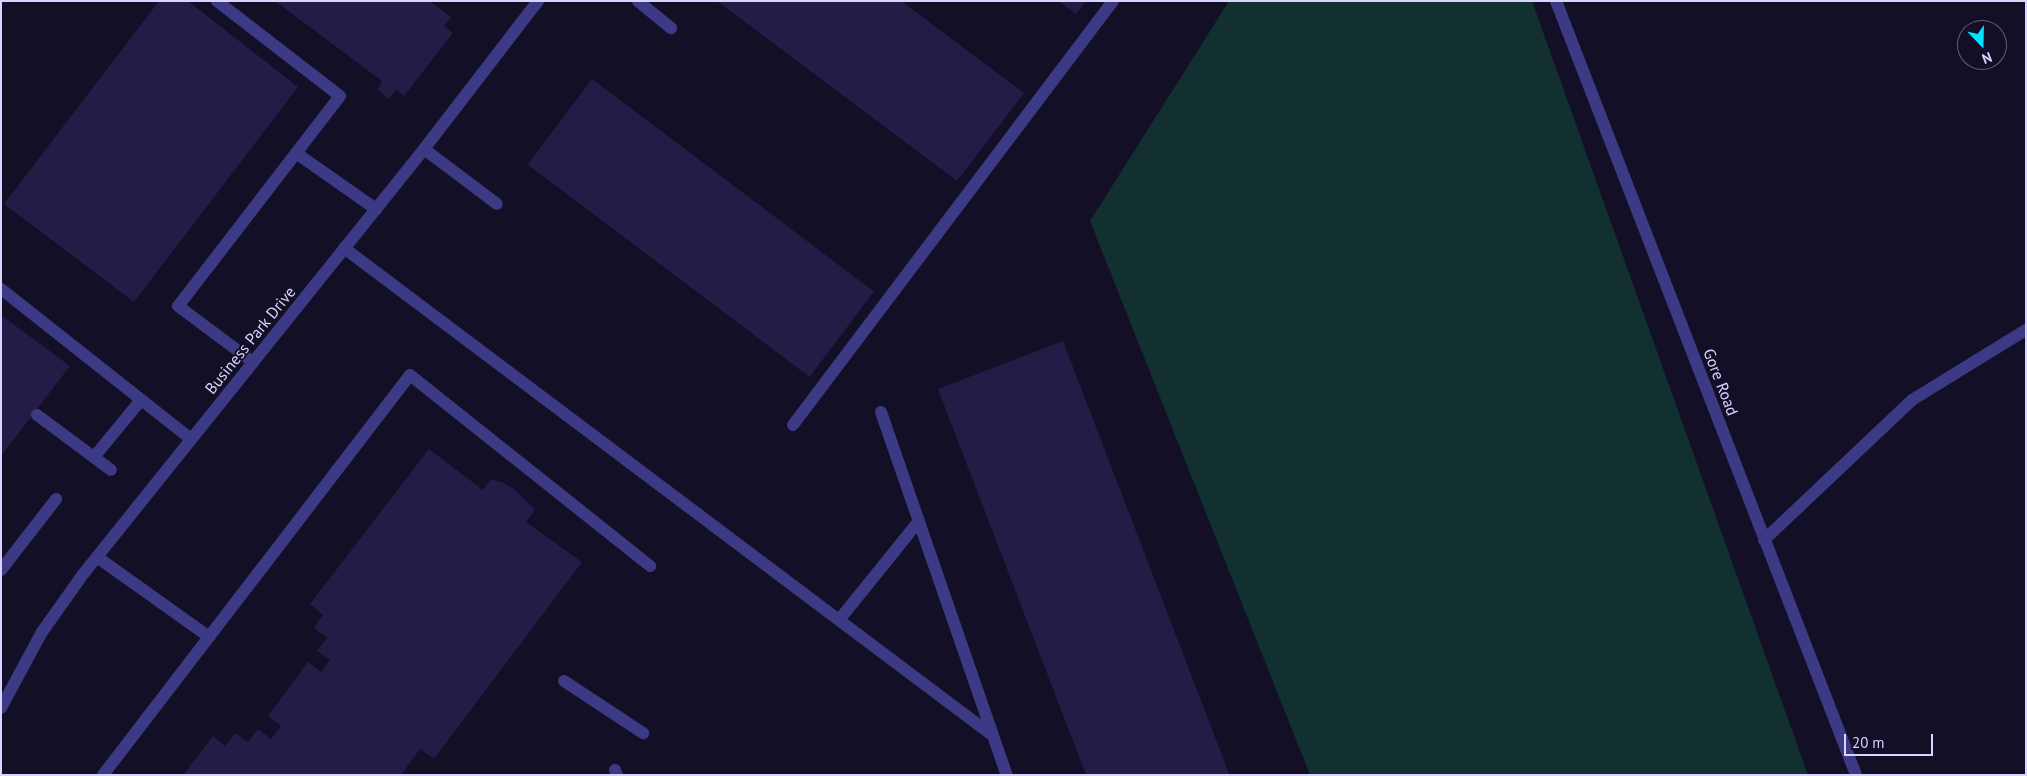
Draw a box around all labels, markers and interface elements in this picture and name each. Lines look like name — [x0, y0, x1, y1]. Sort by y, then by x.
north arrow — [1957, 20, 2007, 70]
text: N — [1980, 48, 1995, 68]
street label: Business Park Drive — [201, 282, 299, 398]
street label: Gore Road — [1699, 346, 1743, 418]
scale bar — [1847, 724, 1936, 756]
text: 20 m — [1852, 733, 1885, 752]

